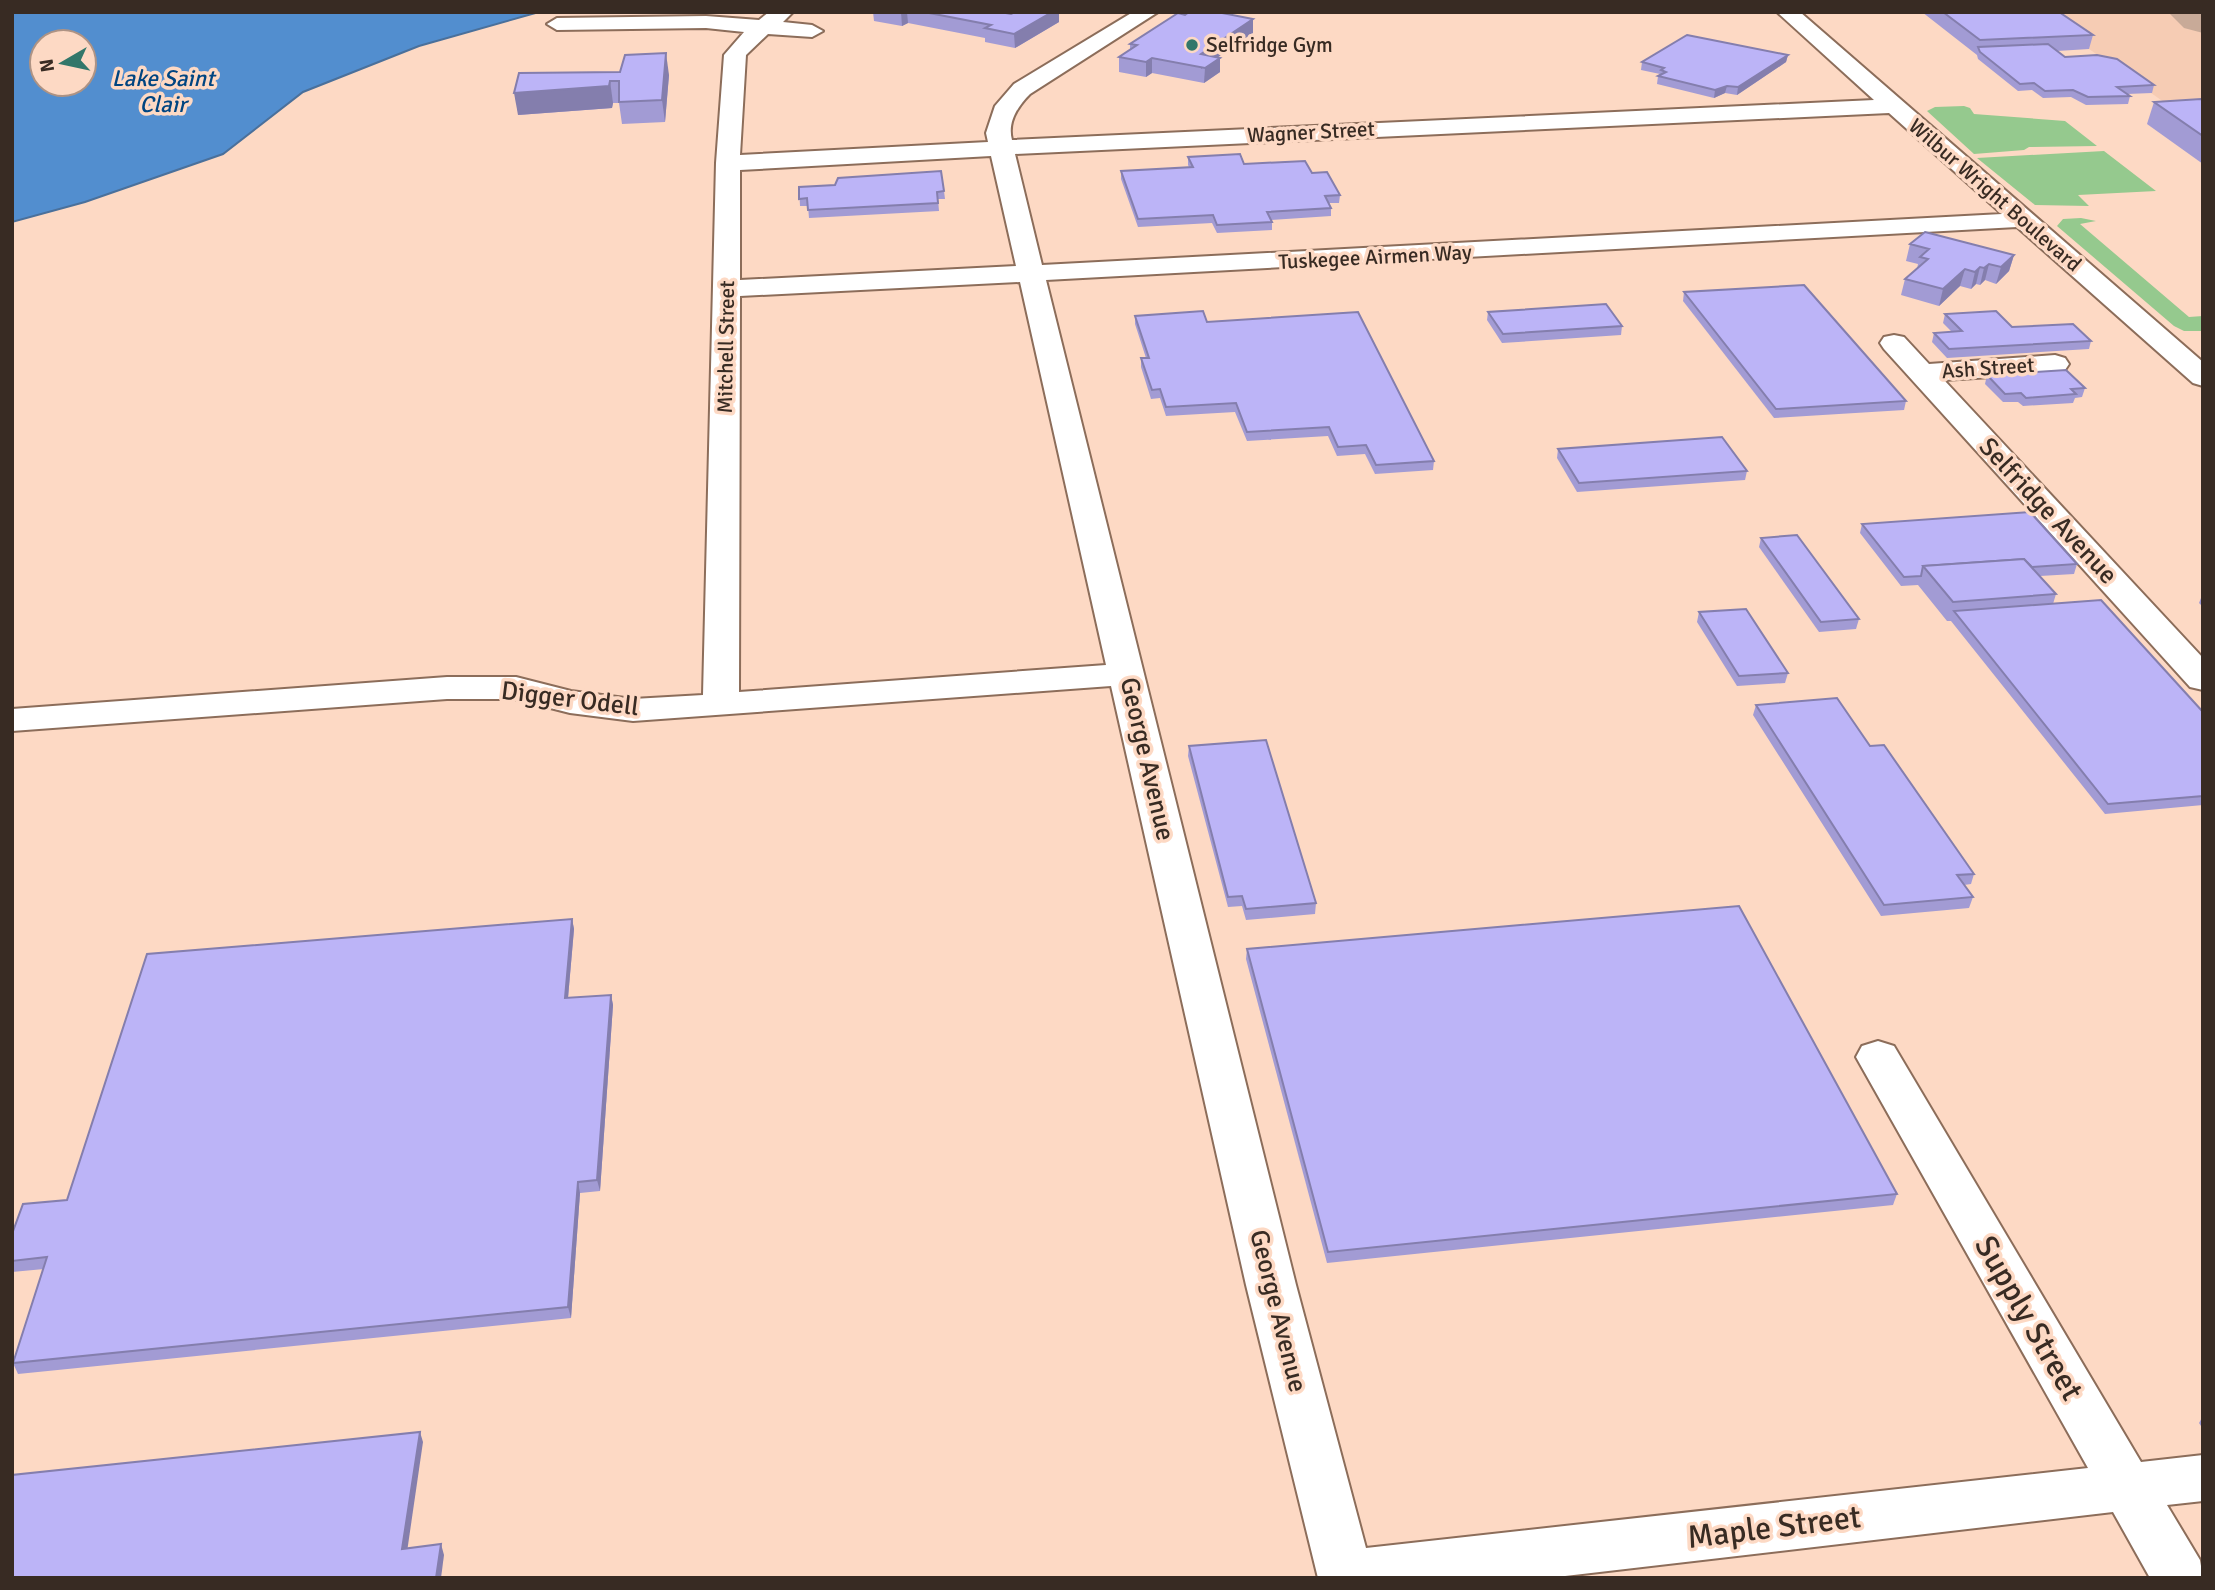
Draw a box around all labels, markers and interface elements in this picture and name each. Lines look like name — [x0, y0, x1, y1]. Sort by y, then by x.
north arrow — [28, 28, 98, 98]
place label: Selfridge Gym — [1206, 32, 1333, 58]
marker: Selfridge Gym — [1184, 37, 1200, 53]
text: N — [34, 57, 60, 74]
water label: Lake Saint Clair — [112, 64, 217, 119]
street label: Wilbur Wright Boulevard — [1903, 113, 2087, 277]
street label: Wagner Street — [1247, 116, 1375, 148]
street label: Tuskegee Airmen Way — [1278, 239, 1472, 275]
street label: Mitchell Street — [712, 280, 740, 414]
street label: Ash Street — [1941, 352, 2035, 384]
street label: Selfridge Avenue — [1972, 431, 2124, 591]
street label: George Avenue — [1113, 674, 1181, 844]
street label: Digger Odell — [499, 675, 641, 723]
street label: George Avenue — [1242, 1226, 1314, 1396]
street label: Supply Street — [1966, 1229, 2092, 1407]
street label: Maple Street — [1685, 1497, 1863, 1557]

